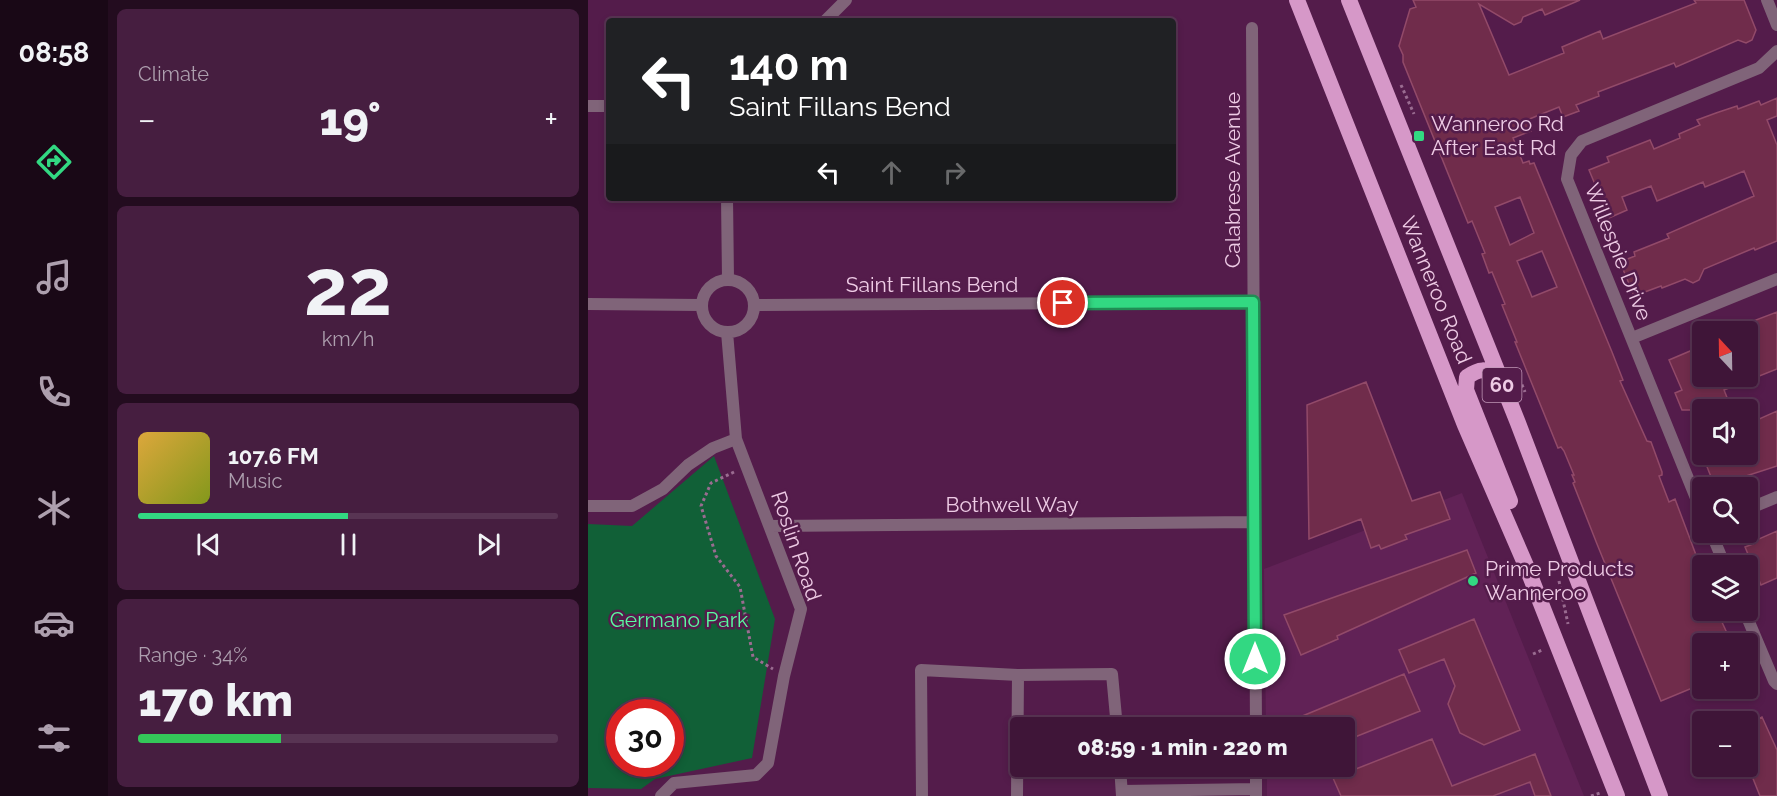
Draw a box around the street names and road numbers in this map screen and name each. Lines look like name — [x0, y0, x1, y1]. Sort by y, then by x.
street label: Calabrese Avenue — [1220, 92, 1245, 268]
street label: Willespie Drive — [1580, 180, 1657, 324]
street label: Wanneroo Road — [1395, 212, 1477, 367]
street label: Saint Fillans Bend — [846, 272, 1018, 297]
road number: 60 — [1482, 368, 1522, 402]
street label: Roslin Road — [766, 488, 827, 604]
street label: Bothwell Way — [945, 492, 1079, 517]

